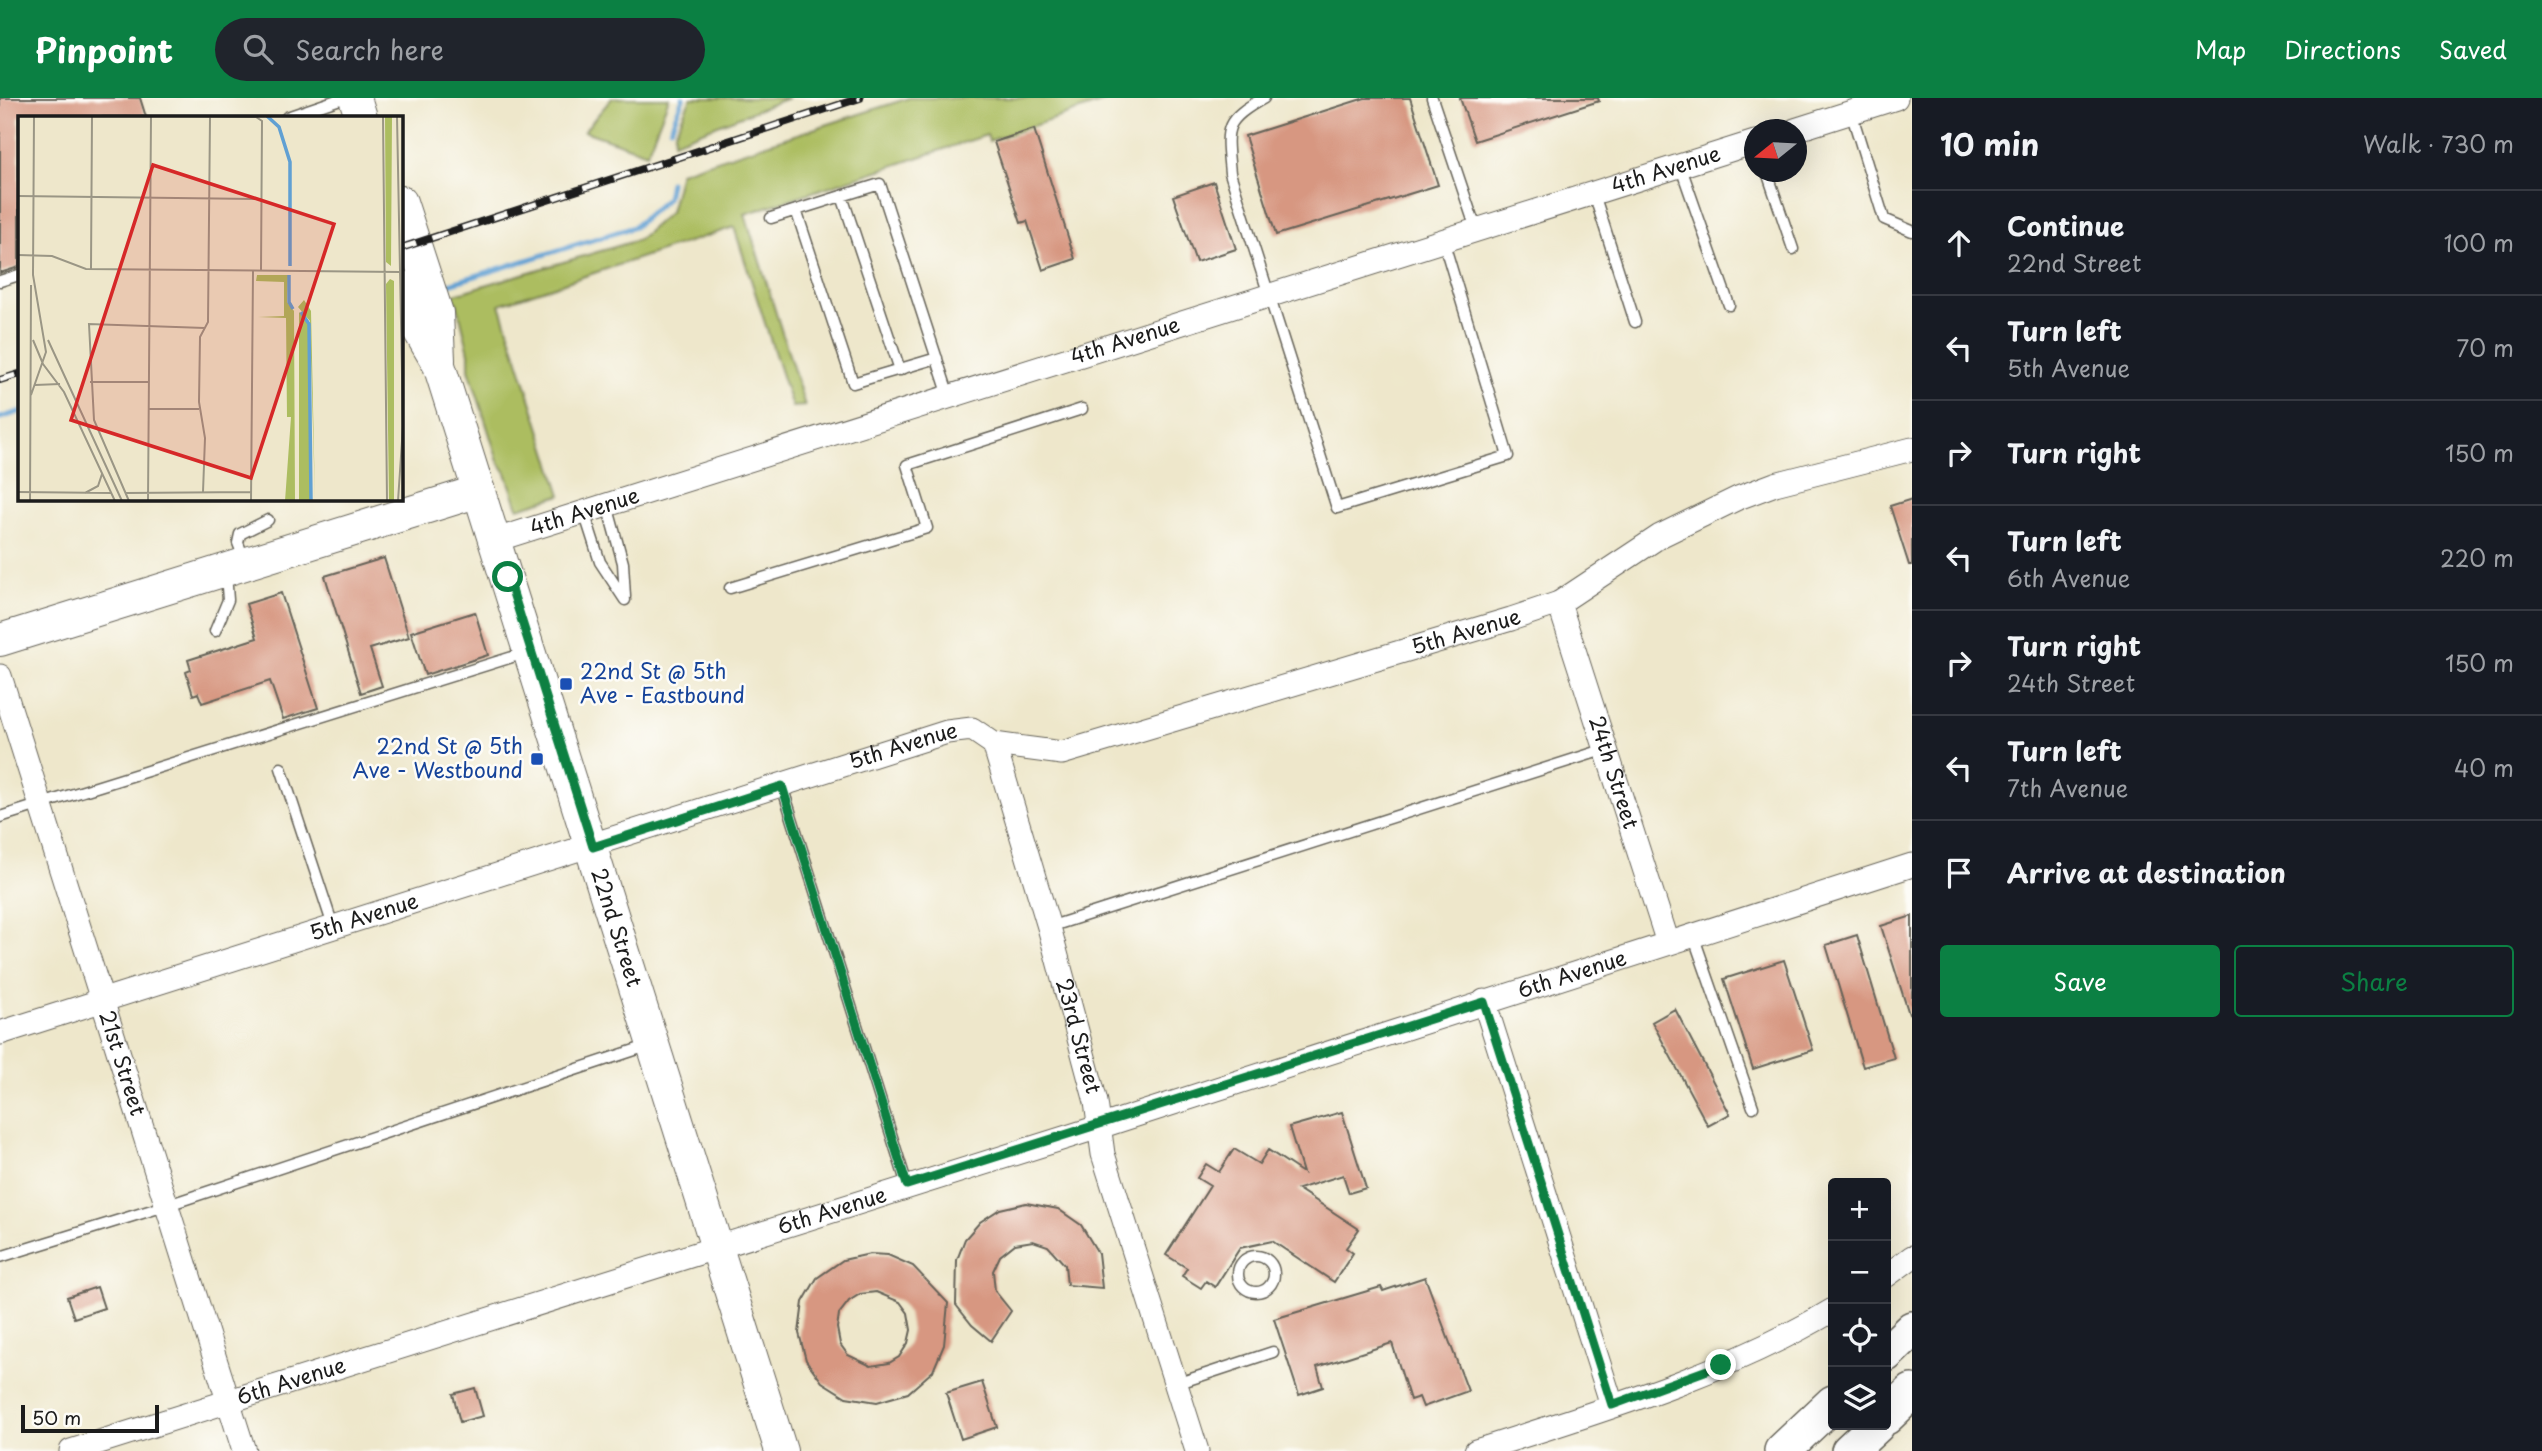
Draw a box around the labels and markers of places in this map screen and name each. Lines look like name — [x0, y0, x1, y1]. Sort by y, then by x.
place label: 22nd St @ 5th Ave - Eastbound — [580, 654, 745, 710]
marker: 22nd St @ 5th Ave - Eastbound — [558, 676, 574, 692]
place label: 22nd St @ 5th Ave - Westbound — [353, 729, 523, 785]
marker: 22nd St @ 5th Ave - Westbound — [529, 751, 545, 767]

